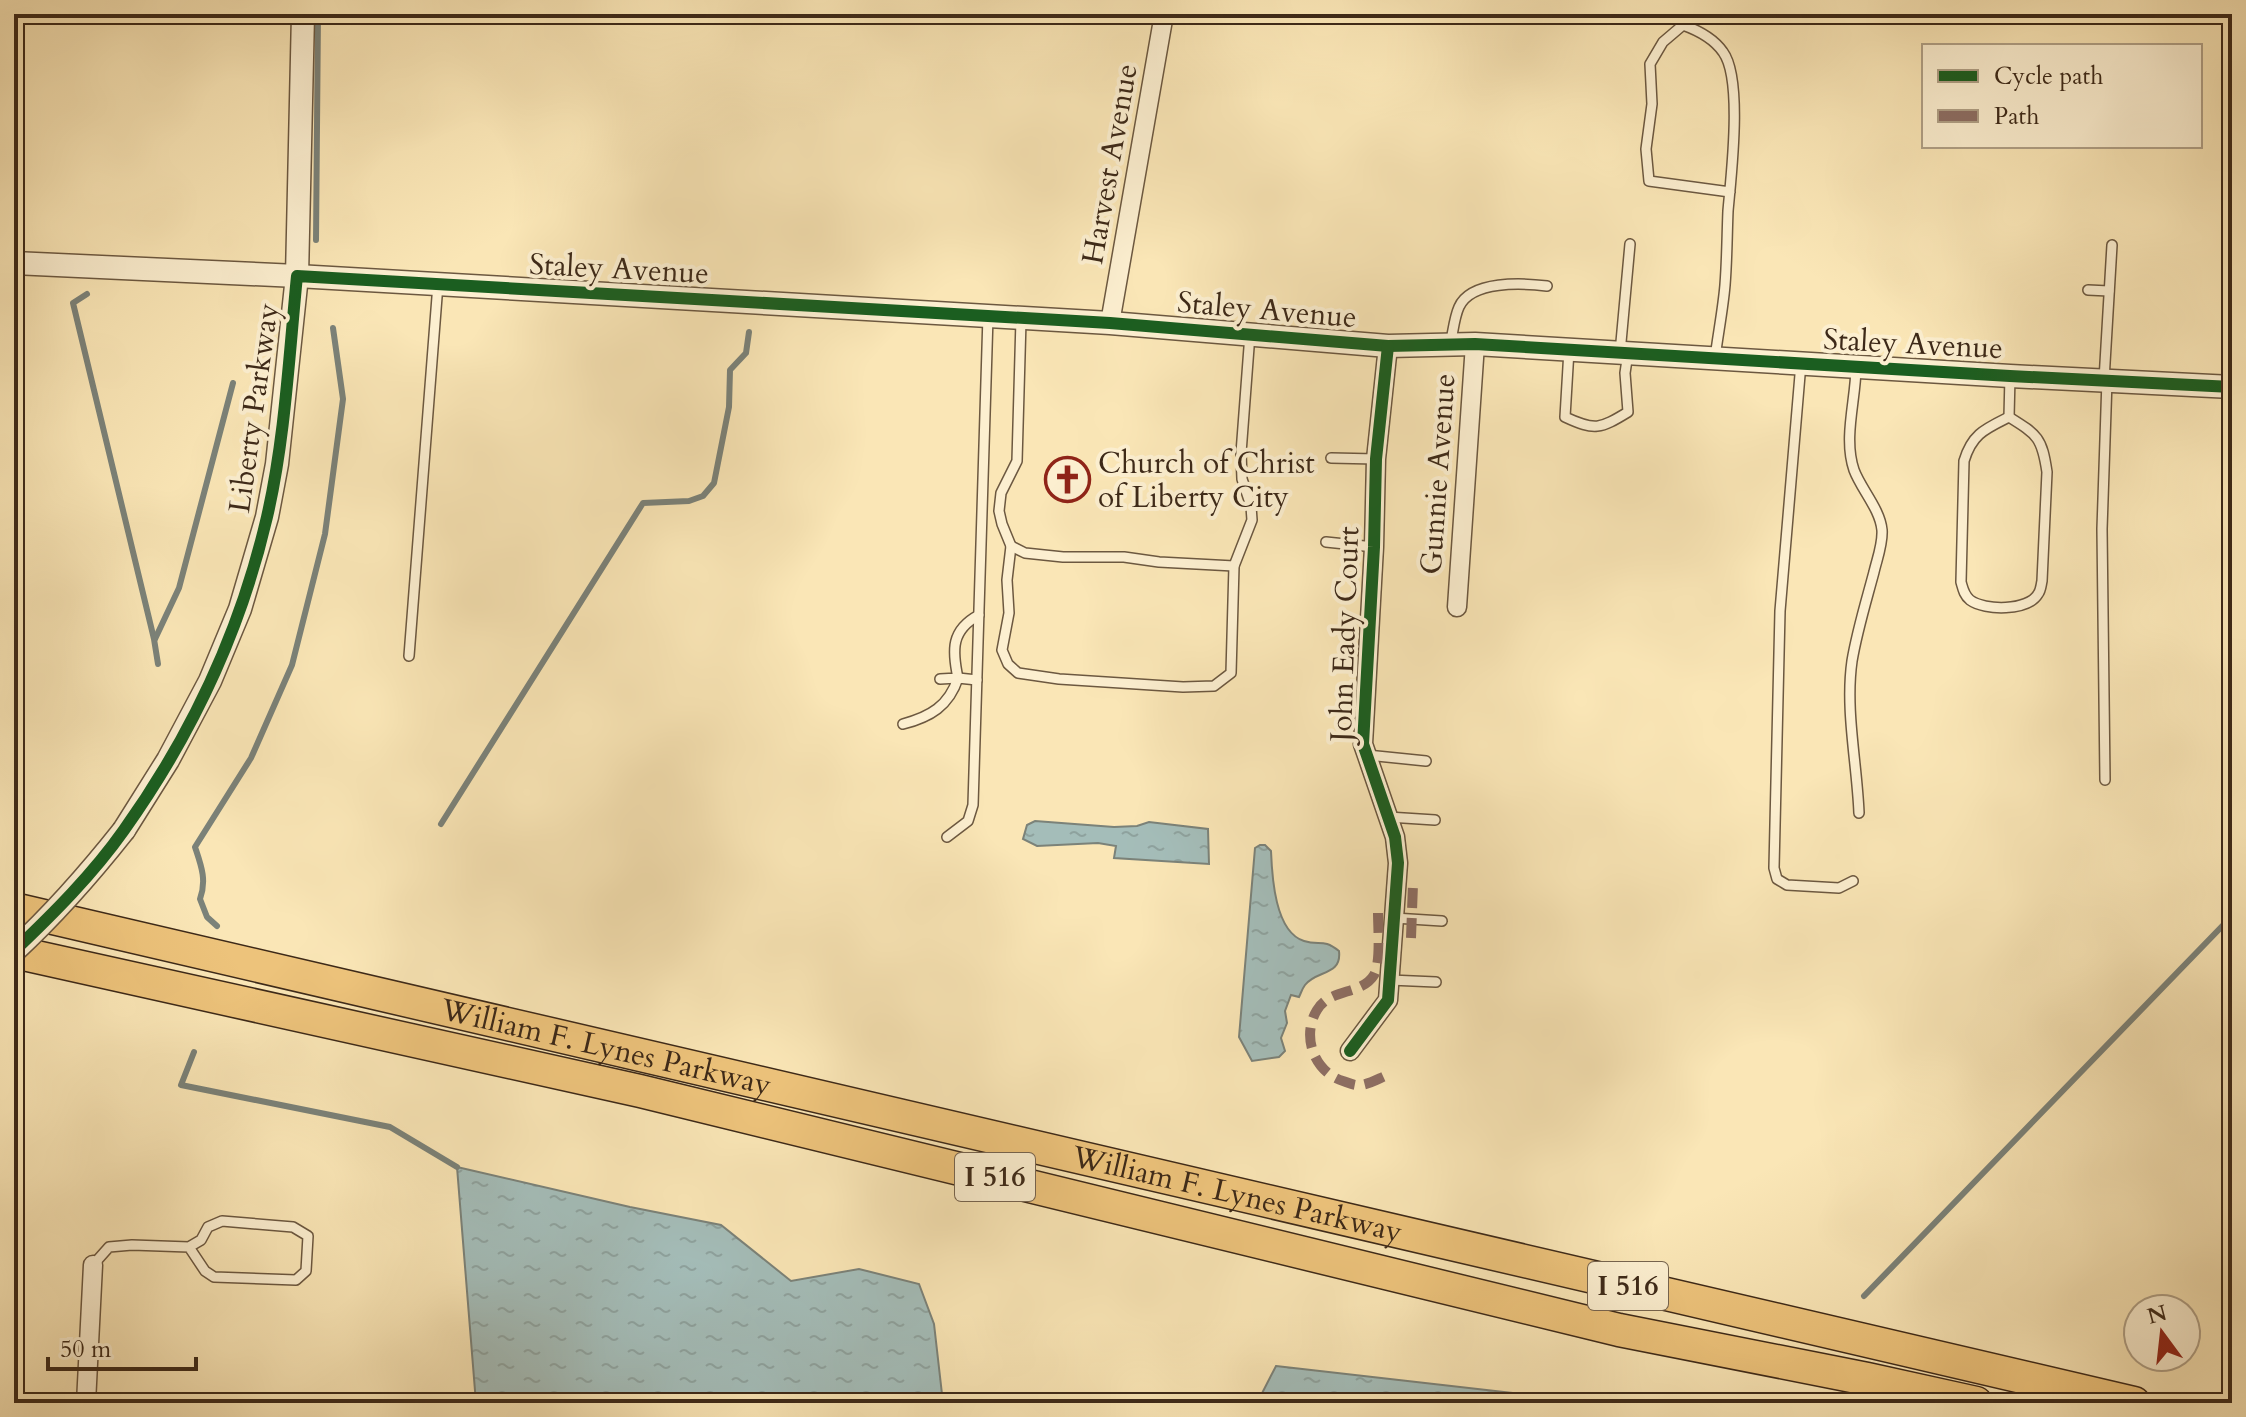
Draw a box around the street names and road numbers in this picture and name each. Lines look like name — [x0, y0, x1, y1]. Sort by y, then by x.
street label: Harvest Avenue — [1072, 61, 1148, 267]
street label: Staley Avenue — [528, 244, 710, 294]
street label: Staley Avenue — [1176, 282, 1358, 338]
street label: Liberty Parkway — [219, 300, 289, 515]
street label: Staley Avenue — [1822, 319, 2004, 369]
street label: Gunnie Avenue — [1411, 372, 1465, 576]
street label: John Eady Court — [1321, 525, 1369, 746]
street label: William F. Lynes Parkway — [436, 988, 775, 1105]
street label: William F. Lynes Parkway — [1067, 1135, 1407, 1252]
road number: I 516 — [955, 1153, 1035, 1201]
road number: I 516 — [1588, 1262, 1668, 1310]

